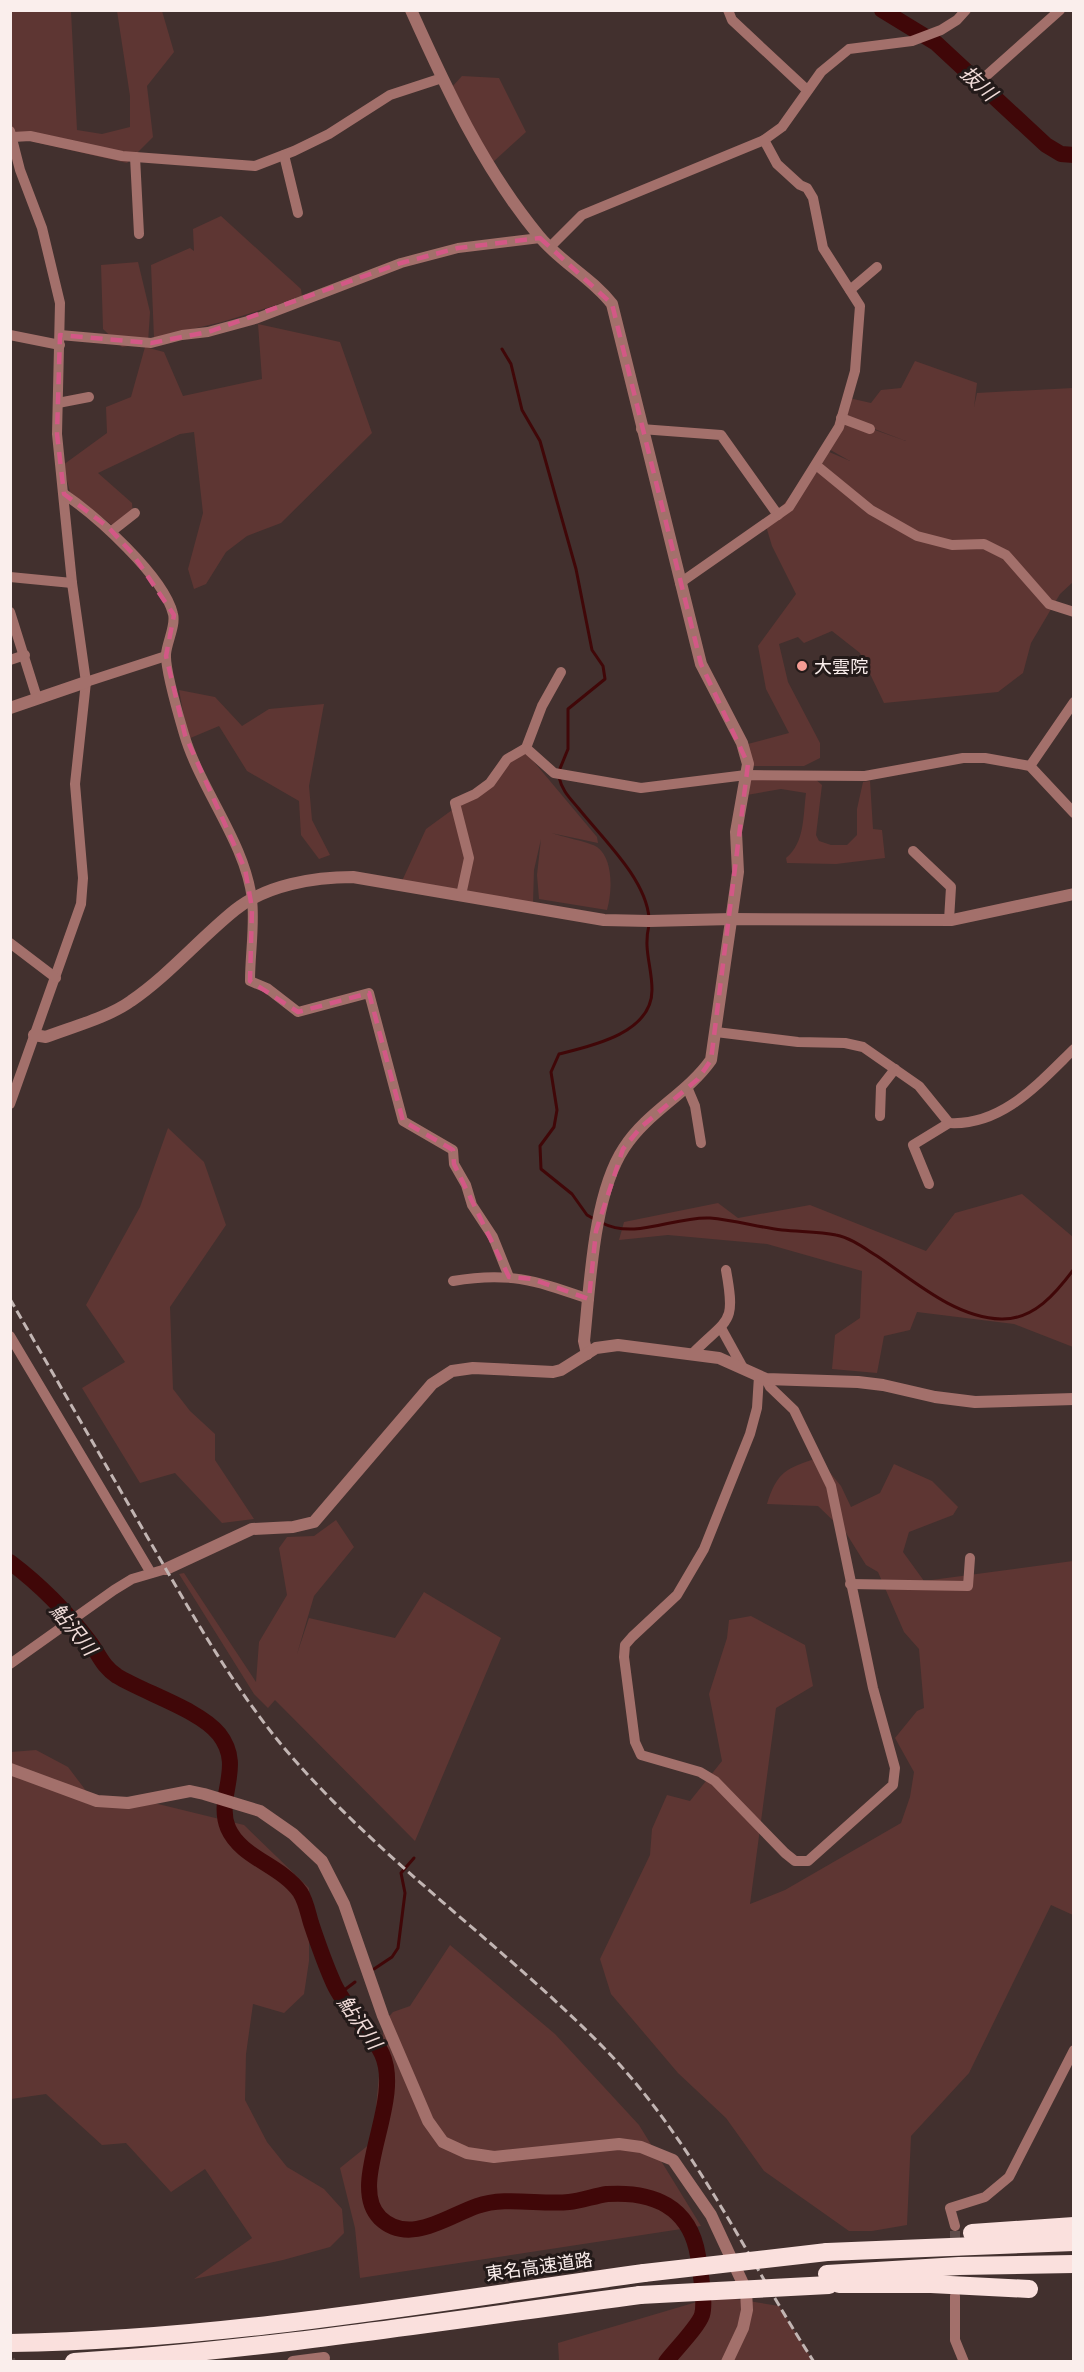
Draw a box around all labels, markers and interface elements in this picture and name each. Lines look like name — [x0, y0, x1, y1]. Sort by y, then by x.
water label: 抜川 — [955, 59, 1004, 108]
place label: 大雲院 — [814, 654, 868, 678]
marker: 大雲院 — [795, 659, 809, 673]
water label: 鮎沢川 — [45, 1597, 105, 1662]
water label: 鮎沢川 — [332, 1990, 389, 2056]
street label: 東名高速道路 — [484, 2247, 594, 2285]

